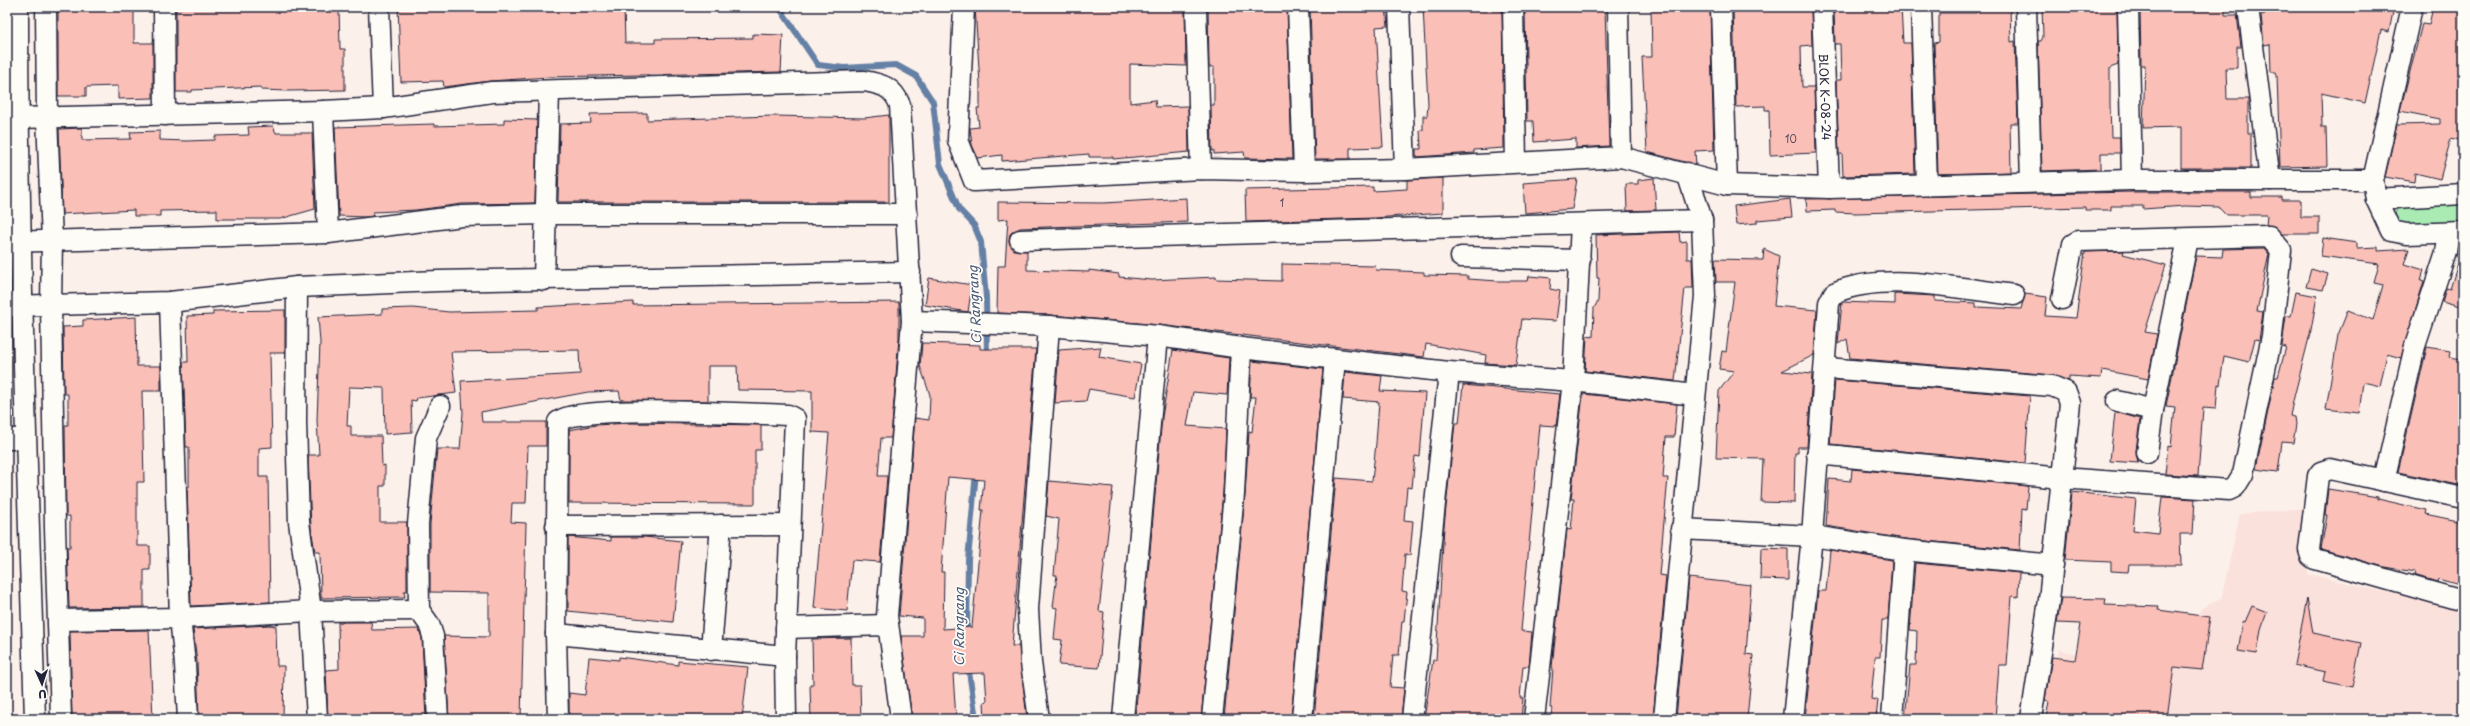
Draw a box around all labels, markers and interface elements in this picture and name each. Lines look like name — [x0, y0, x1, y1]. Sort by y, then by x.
street label: BLOK K-08-24 — [1815, 53, 1836, 141]
house number: 10 — [1785, 131, 1797, 146]
house number: 1 — [1280, 195, 1284, 210]
water label: Ci Rangrang — [962, 264, 986, 345]
water label: Ci Rangrang — [949, 586, 968, 666]
north arrow — [22, 664, 62, 704]
text: U — [38, 686, 47, 703]

